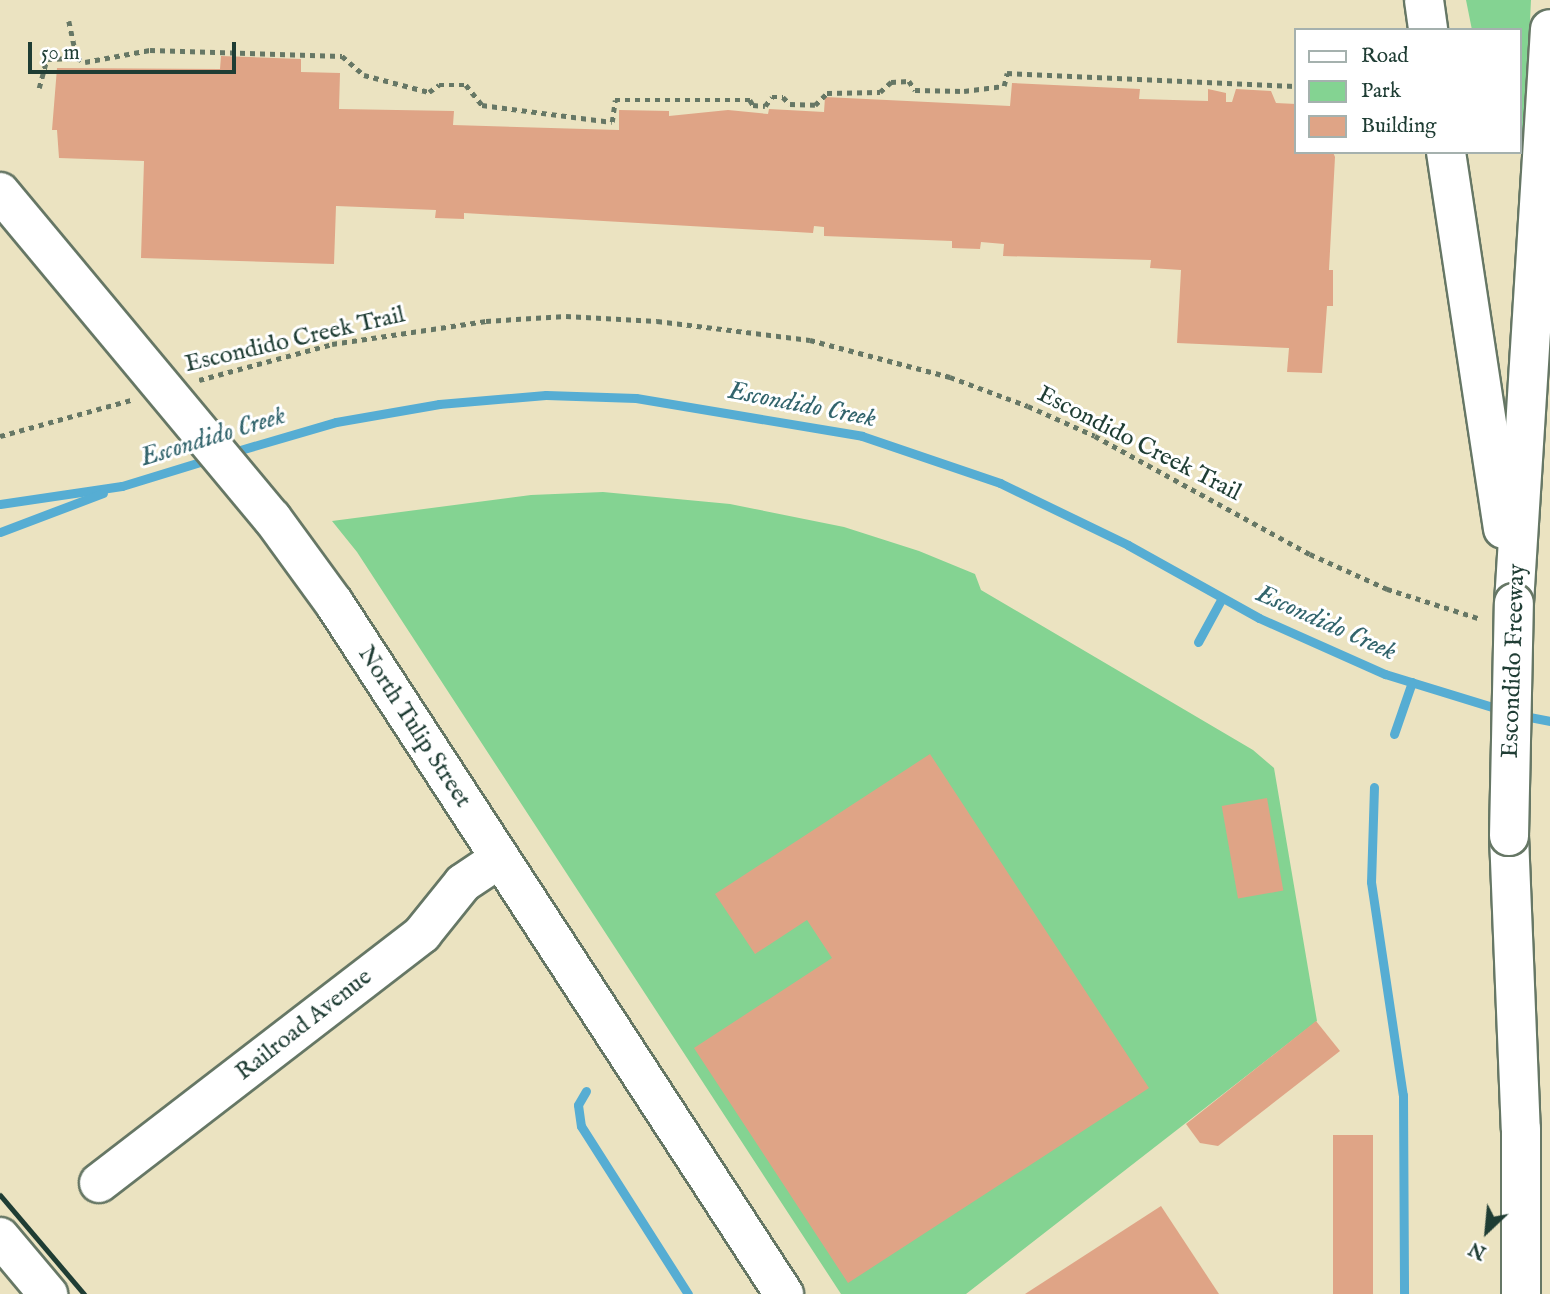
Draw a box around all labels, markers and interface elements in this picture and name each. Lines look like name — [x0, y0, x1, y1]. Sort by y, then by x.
scale bar — [32, 28, 240, 72]
legend — [1294, 28, 1522, 154]
text: 50 m — [41, 40, 80, 67]
text: Road — [1361, 43, 1408, 70]
text: Park — [1361, 78, 1401, 105]
text: Building — [1361, 113, 1436, 140]
street label: Escondido Creek Trail — [182, 301, 408, 379]
water label: Escondido Creek — [725, 375, 879, 435]
street label: Escondido Creek Trail — [1032, 380, 1246, 508]
water label: Escondido Creek — [137, 400, 289, 474]
street label: Escondido Freeway — [1496, 563, 1532, 759]
water label: Escondido Creek — [1251, 578, 1401, 668]
street label: North Tulip Street — [351, 641, 477, 813]
street label: Railroad Avenue — [230, 963, 378, 1087]
north arrow — [1452, 1196, 1522, 1266]
text: N — [1465, 1235, 1490, 1264]

